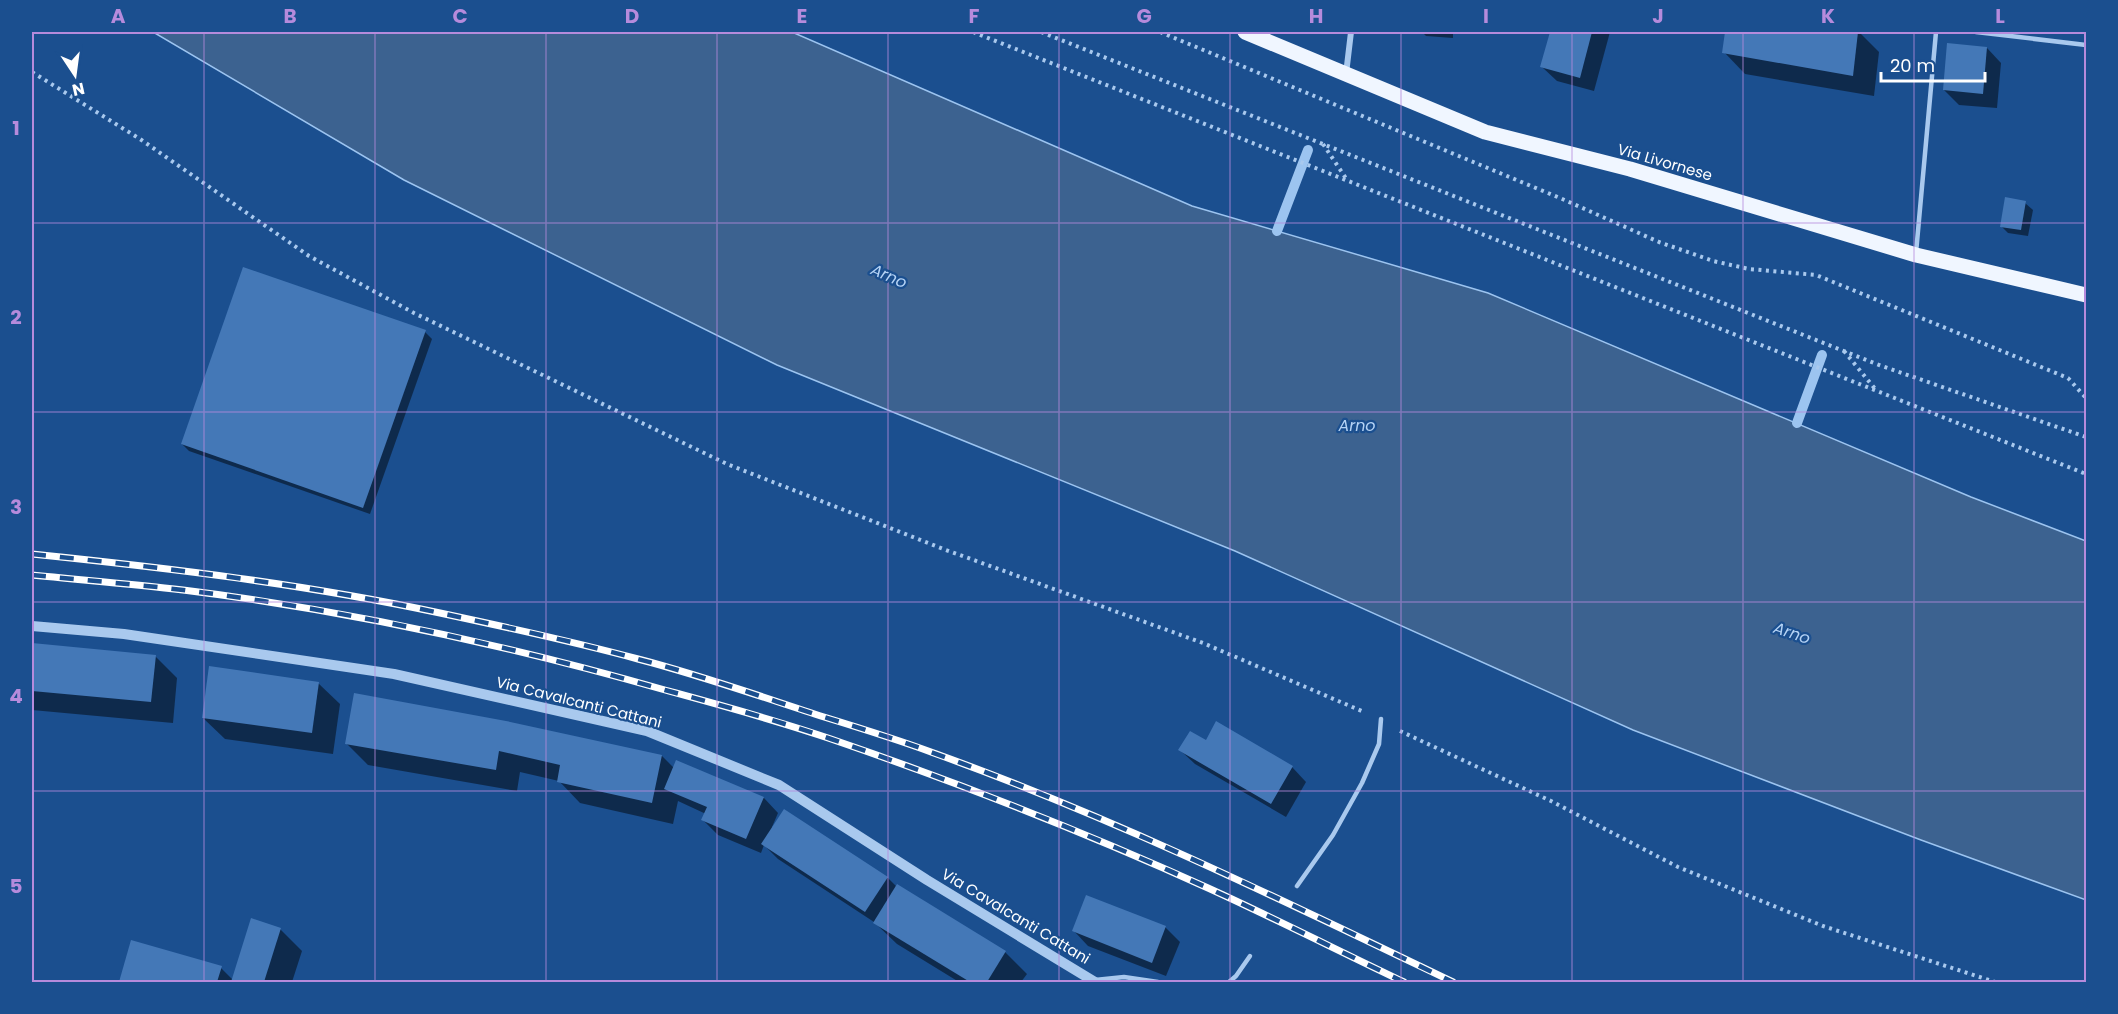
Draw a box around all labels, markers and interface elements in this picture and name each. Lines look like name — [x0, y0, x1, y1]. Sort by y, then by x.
text: A — [111, 2, 126, 30]
text: B — [283, 2, 297, 30]
text: C — [452, 2, 468, 30]
text: D — [625, 2, 639, 30]
text: E — [797, 2, 807, 30]
text: F — [969, 2, 980, 30]
text: G — [1136, 2, 1152, 30]
text: H — [1309, 2, 1323, 30]
text: I — [1483, 2, 1489, 30]
text: J — [1652, 2, 1664, 30]
text: K — [1821, 2, 1835, 30]
text: L — [1995, 2, 2005, 30]
north arrow — [45, 45, 105, 105]
scale bar — [1881, 45, 1984, 83]
text: 20 m — [1890, 53, 1935, 78]
text: N — [70, 77, 87, 102]
text: 1 — [12, 114, 20, 142]
street label: Via Livornese — [1615, 138, 1715, 186]
water label: Arno — [866, 258, 911, 294]
text: 2 — [10, 303, 22, 331]
water label: Arno — [1337, 414, 1376, 437]
text: 3 — [10, 493, 22, 521]
water label: Arno — [1770, 616, 1813, 650]
street label: Via Cavalcanti Cattani — [494, 671, 664, 733]
text: 4 — [9, 682, 23, 710]
street label: Via Cavalcanti Cattani — [938, 863, 1094, 969]
text: 5 — [10, 872, 23, 900]

